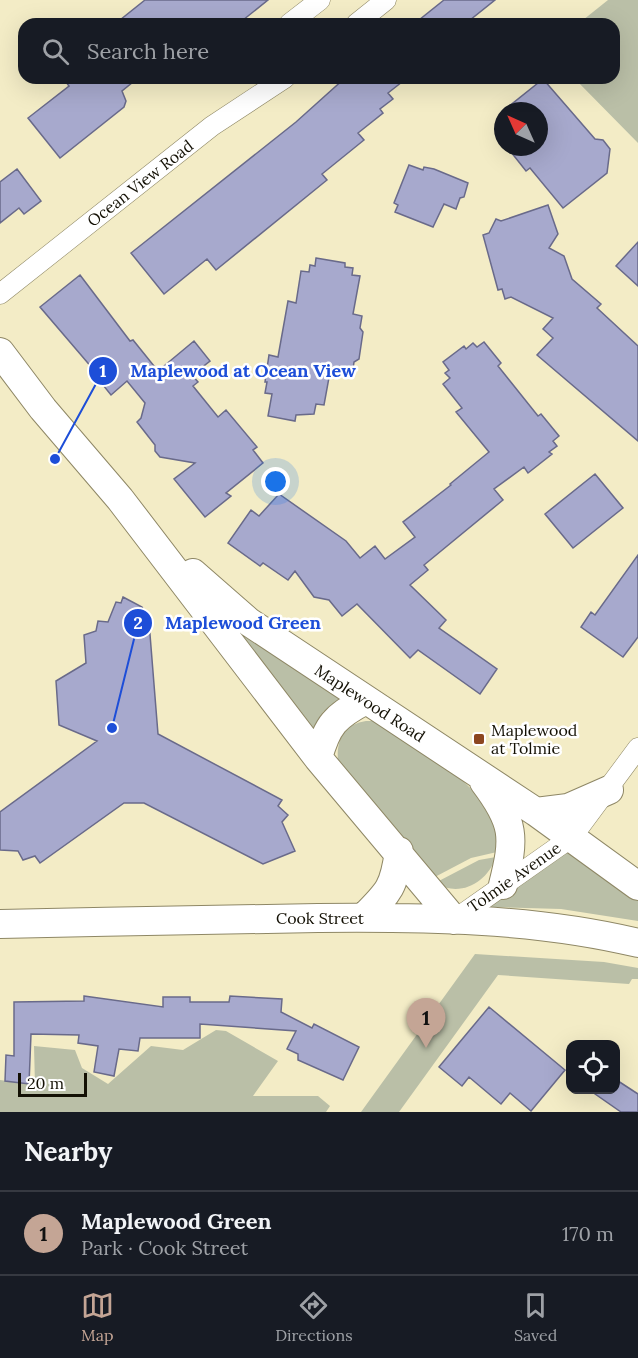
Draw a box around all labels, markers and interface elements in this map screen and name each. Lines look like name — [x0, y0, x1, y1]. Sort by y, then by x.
search box — [18, 18, 620, 84]
icon: search — [39, 35, 72, 68]
text: Search here — [87, 37, 209, 65]
north arrow — [494, 102, 548, 156]
street label: Ocean View Road — [83, 135, 197, 231]
callout: Maplewood at Ocean View — [88, 353, 368, 389]
text: 1 — [99, 359, 107, 382]
text: Maplewood at Ocean View — [130, 359, 356, 382]
your location — [261, 467, 290, 496]
callout: Maplewood Green — [123, 605, 333, 641]
text: 2 — [133, 611, 143, 634]
text: Maplewood Green — [165, 611, 321, 634]
street label: Maplewood Road — [311, 660, 429, 746]
place label: Maplewood at Tolmie — [491, 720, 578, 758]
marker: Maplewood at Tolmie — [472, 732, 486, 746]
street label: Tolmie Avenue — [464, 837, 565, 916]
street label: Cook Street — [276, 908, 365, 928]
pin: 1 — [406, 998, 446, 1048]
map controls — [566, 1040, 620, 1094]
button: locate — [566, 1040, 620, 1094]
scale bar — [18, 1070, 87, 1098]
text: 20 m — [27, 1073, 64, 1093]
text: Nearby — [24, 1135, 112, 1168]
text: Maplewood Green — [81, 1207, 272, 1235]
text: 1 — [39, 1221, 48, 1246]
text: 170 m — [562, 1221, 614, 1246]
text: Park · Cook Street — [81, 1235, 248, 1260]
tab: Map — [81, 1289, 114, 1345]
tab: Directions — [275, 1289, 353, 1345]
tab: Saved — [514, 1289, 557, 1345]

